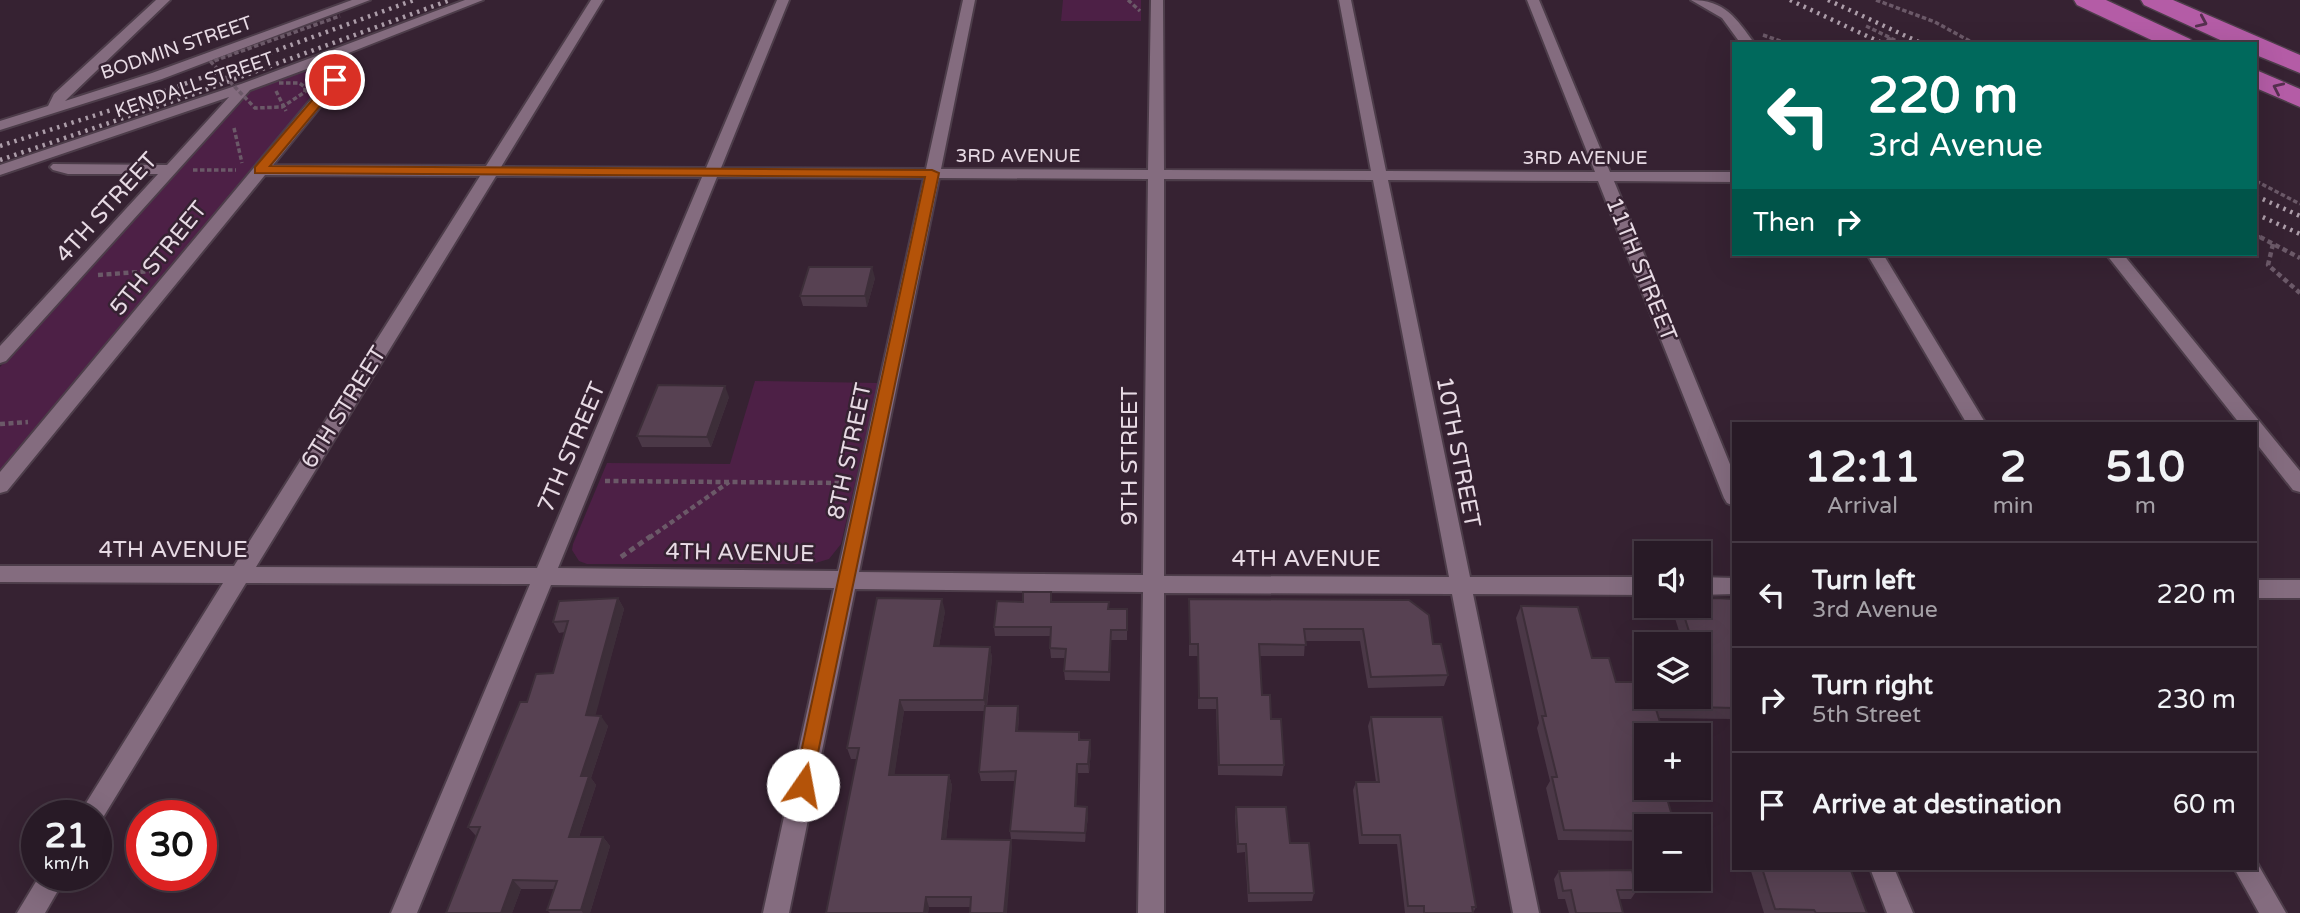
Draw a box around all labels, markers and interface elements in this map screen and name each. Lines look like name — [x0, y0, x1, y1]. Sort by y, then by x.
street label: BODMIN STREET — [98, 12, 255, 84]
one-way arrow — [2195, 14, 2207, 28]
street label: KENDALL STREET — [112, 47, 277, 123]
pin — [305, 50, 365, 110]
icon: arrive — [316, 61, 354, 99]
text: 220 m — [1868, 67, 2018, 126]
icon: left — [1753, 70, 1844, 161]
one-way arrow — [2273, 83, 2285, 97]
text: 3rd Avenue — [1868, 127, 2043, 165]
street label: 3RD AVENUE — [955, 145, 1081, 167]
street label: 4TH STREET — [50, 147, 164, 269]
street label: 3RD AVENUE — [1522, 147, 1648, 169]
street label: 11TH STREET — [1599, 193, 1683, 346]
street label: 5TH STREET — [104, 196, 213, 321]
icon: right — [1829, 203, 1867, 241]
text: Then — [1753, 207, 1815, 238]
street label: 6TH STREET — [295, 341, 393, 474]
street label: 10TH STREET — [1430, 374, 1486, 530]
street label: 7TH STREET — [532, 378, 612, 517]
street label: 8TH STREET — [822, 380, 878, 522]
street label: 9TH STREET — [1116, 387, 1144, 525]
text: 12:11 — [1804, 442, 1921, 493]
text: 2 — [2000, 442, 2026, 493]
text: 510 — [2106, 442, 2185, 493]
text: Arrival — [1827, 492, 1898, 520]
text: min — [1993, 492, 2034, 520]
text: m — [2135, 492, 2156, 520]
street label: 4TH AVENUE — [98, 536, 248, 564]
street label: 4TH AVENUE — [665, 538, 815, 568]
map controls — [1634, 541, 1711, 891]
button: sound — [1634, 541, 1711, 618]
street label: 4TH AVENUE — [1231, 545, 1381, 573]
text: Turn left — [1812, 565, 1915, 596]
icon: left — [1753, 576, 1791, 614]
text: 220 m — [2156, 579, 2236, 610]
text: 3rd Avenue — [1812, 596, 1938, 624]
button: layers — [1634, 632, 1711, 709]
text: Turn right — [1812, 670, 1933, 701]
icon: right — [1753, 681, 1791, 719]
text: 230 m — [2156, 684, 2236, 715]
text: 5th Street — [1812, 701, 1921, 729]
button: + — [1634, 723, 1711, 800]
position arrow — [766, 748, 840, 822]
icon: arrive — [1753, 786, 1791, 824]
text: Arrive at destination — [1812, 789, 2062, 820]
text: 60 m — [2173, 789, 2236, 820]
speed limit sign: 30 — [126, 800, 217, 891]
button: − — [1634, 814, 1711, 891]
text: 21 — [45, 815, 88, 857]
text: km/h — [44, 852, 89, 874]

